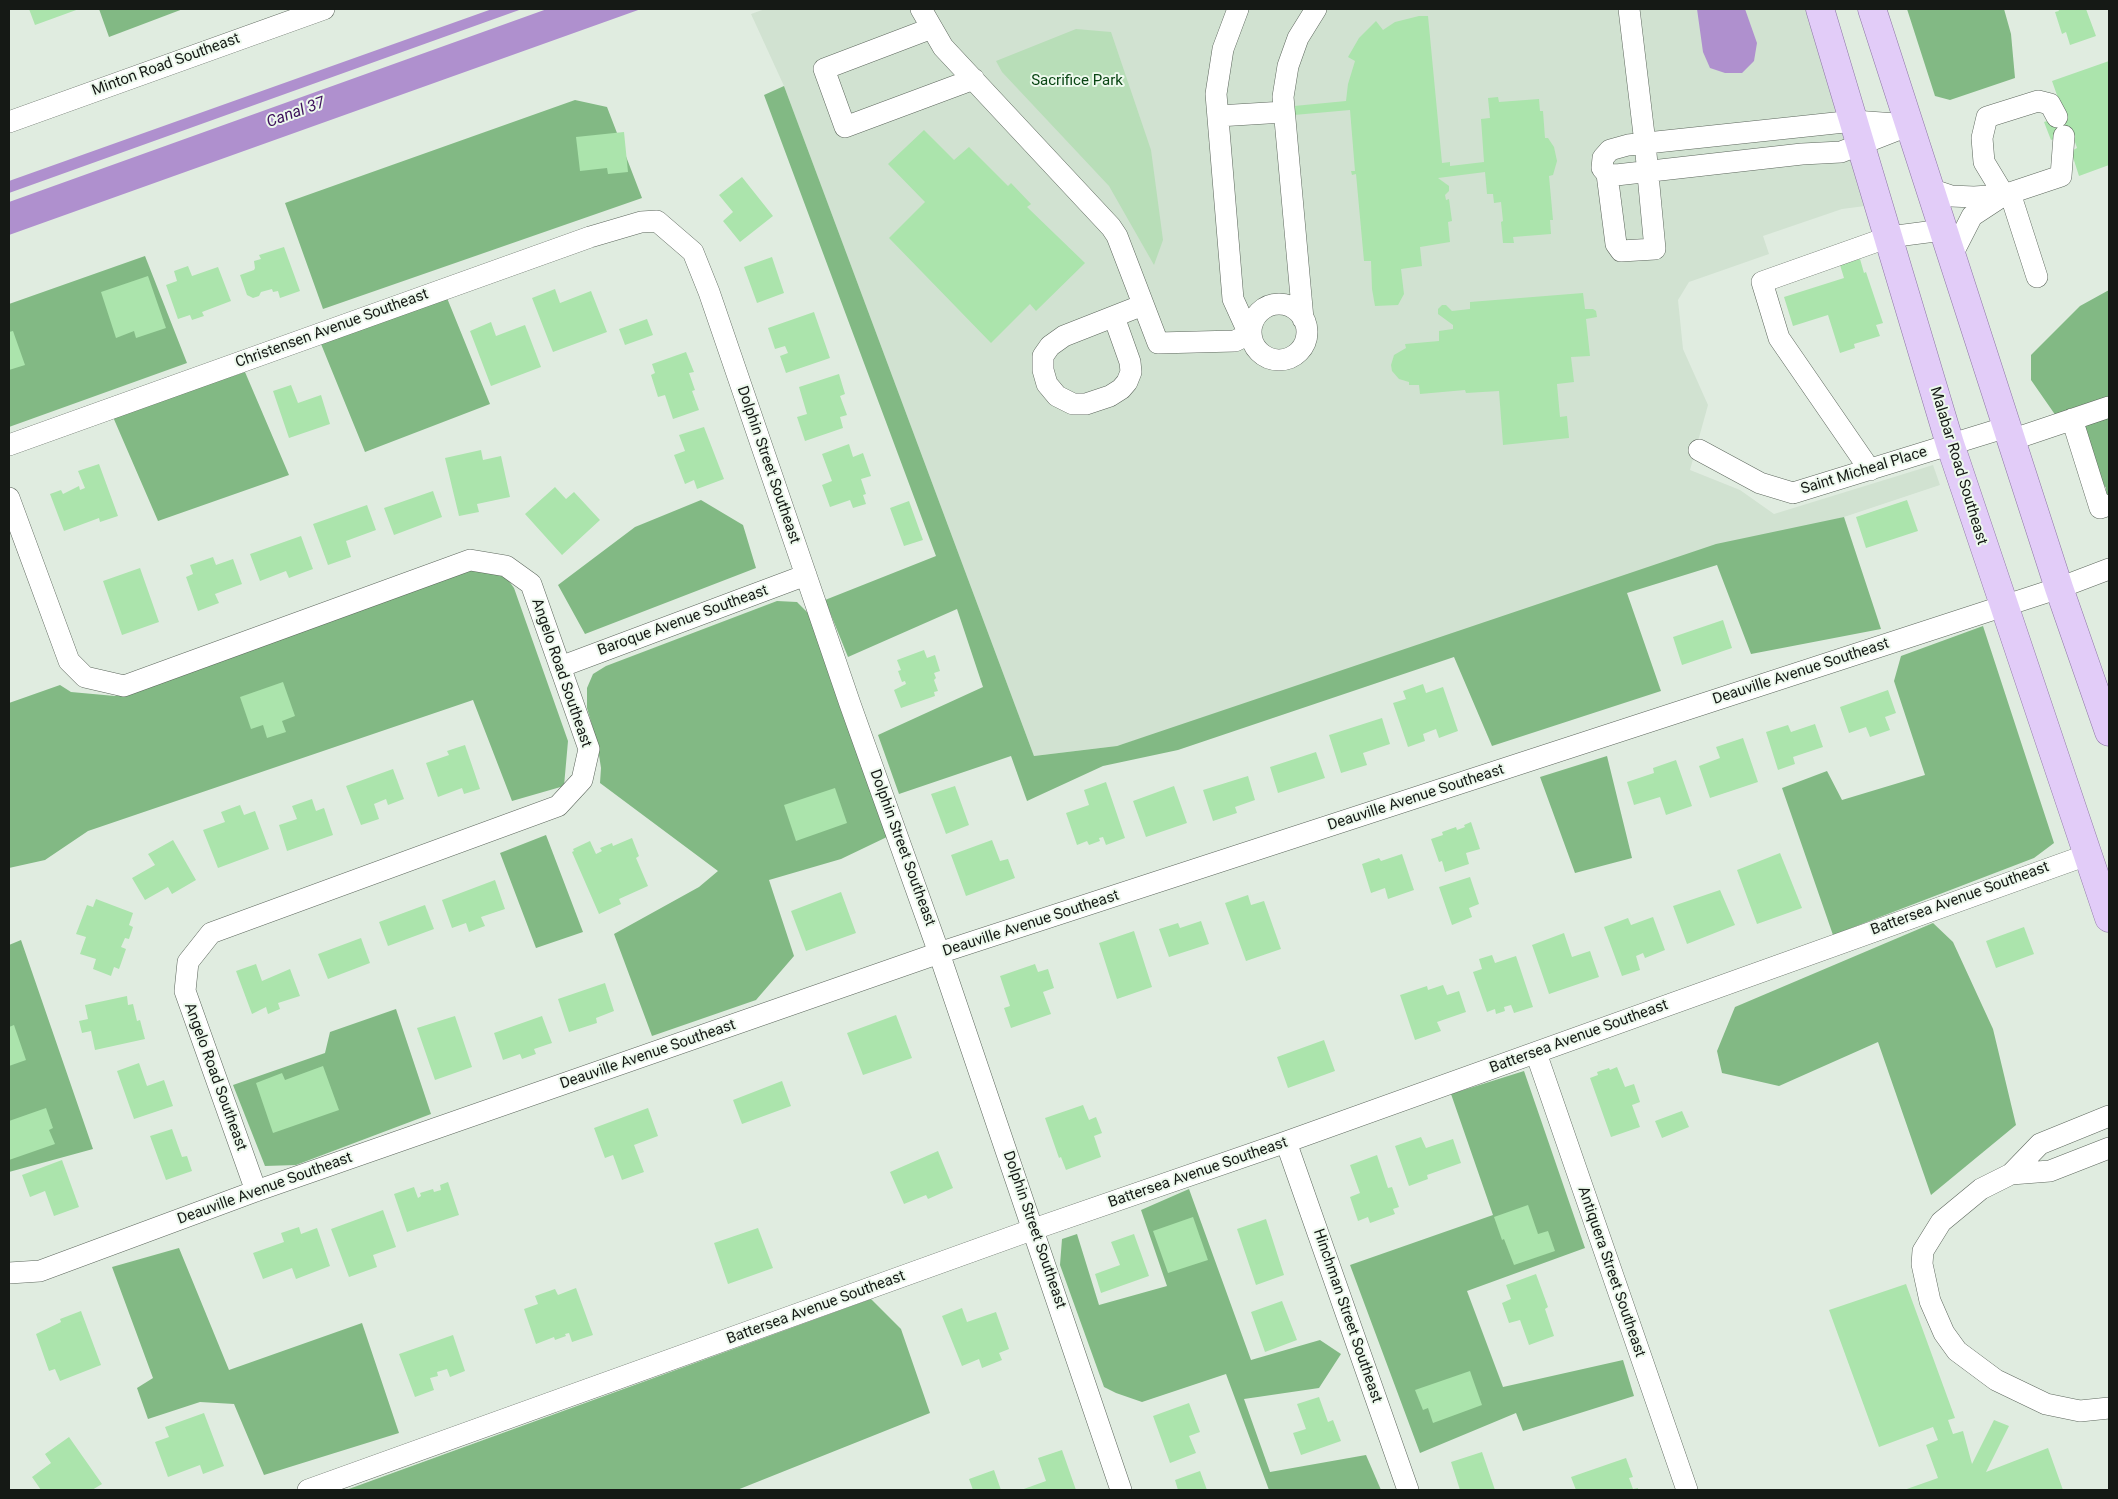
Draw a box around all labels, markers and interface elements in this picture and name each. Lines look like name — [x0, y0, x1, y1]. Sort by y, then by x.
street label: Minton Road Southeast — [90, 30, 242, 100]
park label: Sacrifice Park — [1031, 72, 1123, 90]
water label: Canal 37 — [264, 94, 328, 132]
street label: Christensen Avenue Southeast — [233, 286, 431, 372]
street label: Dolphin Street Southeast — [733, 384, 803, 546]
street label: Malabar Road Southeast — [1925, 385, 1991, 547]
street label: Saint Micheal Place — [1799, 443, 1929, 499]
street label: Baroque Avenue Southeast — [595, 582, 771, 660]
street label: Angelo Road Southeast — [527, 596, 595, 750]
street label: Deauville Avenue Southeast — [1710, 635, 1892, 709]
street label: Deauville Avenue Southeast — [1325, 761, 1507, 835]
street label: Dolphin Street Southeast — [865, 767, 939, 929]
street label: Battersea Avenue Southeast — [1868, 858, 2052, 940]
street label: Deauville Avenue Southeast — [940, 887, 1122, 961]
street label: Battersea Avenue Southeast — [1487, 996, 1671, 1078]
street label: Angelo Road Southeast — [180, 1001, 250, 1153]
street label: Deauville Avenue Southeast — [558, 1016, 738, 1094]
street label: Battersea Avenue Southeast — [1106, 1134, 1290, 1212]
street label: Deauville Avenue Southeast — [175, 1149, 355, 1229]
street label: Dolphin Street Southeast — [999, 1149, 1069, 1311]
street label: Antiquera Street Southeast — [1573, 1184, 1649, 1360]
street label: Hinchman Street Southeast — [1309, 1227, 1385, 1405]
street label: Battersea Avenue Southeast — [724, 1267, 908, 1349]

